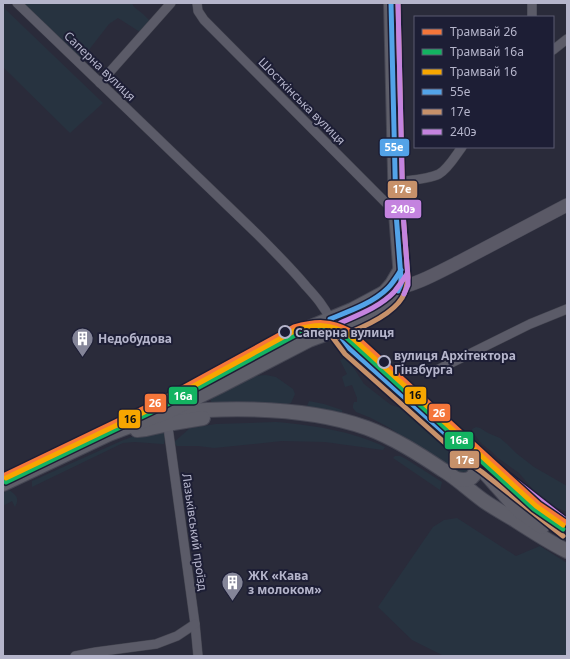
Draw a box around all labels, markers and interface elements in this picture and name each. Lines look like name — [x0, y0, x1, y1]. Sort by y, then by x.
legend — [414, 16, 554, 148]
text: Трамвай 26 — [450, 23, 517, 40]
street label: Саперна вулиця — [60, 27, 140, 105]
text: Трамвай 16a — [450, 43, 524, 60]
street label: Шосткінська вулиця — [255, 54, 349, 148]
text: Трамвай 16 — [450, 63, 517, 80]
text: 55е — [450, 83, 471, 100]
text: 17е — [450, 103, 471, 120]
text: 240э — [450, 123, 477, 140]
line badge: 55е — [379, 138, 410, 157]
text: 55е — [384, 139, 404, 154]
line badge: 17е — [387, 180, 418, 199]
text: 17е — [392, 181, 412, 196]
line badge: 240э — [384, 199, 422, 219]
text: 240э — [391, 201, 416, 216]
place label: Саперна вулиця — [295, 324, 394, 341]
building icon: Недобудова — [70, 325, 96, 358]
marker: Саперна вулиця — [278, 325, 292, 339]
place label: Недобудова — [98, 330, 172, 347]
place label: вулиця Архітектора Гінзбурга — [394, 347, 516, 378]
marker: вулиця Архітектора Гінзбурга — [377, 355, 391, 369]
line badge: 16a — [168, 386, 198, 405]
line badge: 16 — [404, 386, 427, 405]
text: 16 — [409, 387, 421, 402]
text: 16a — [173, 388, 193, 403]
line badge: 26 — [144, 393, 167, 413]
text: 26 — [149, 395, 161, 410]
line badge: 26 — [428, 403, 451, 422]
text: 26 — [433, 405, 445, 420]
line badge: 16 — [118, 409, 141, 429]
text: 16 — [124, 411, 136, 426]
line badge: 16a — [444, 431, 474, 450]
text: 16a — [449, 432, 469, 447]
line badge: 17е — [449, 450, 480, 469]
text: 17е — [455, 452, 475, 467]
street label: Лазьківський проїзд — [178, 472, 212, 593]
place label: ЖК «Кава з молоком» — [248, 567, 322, 598]
building icon: ЖК «Кава з молоком» — [219, 569, 245, 602]

